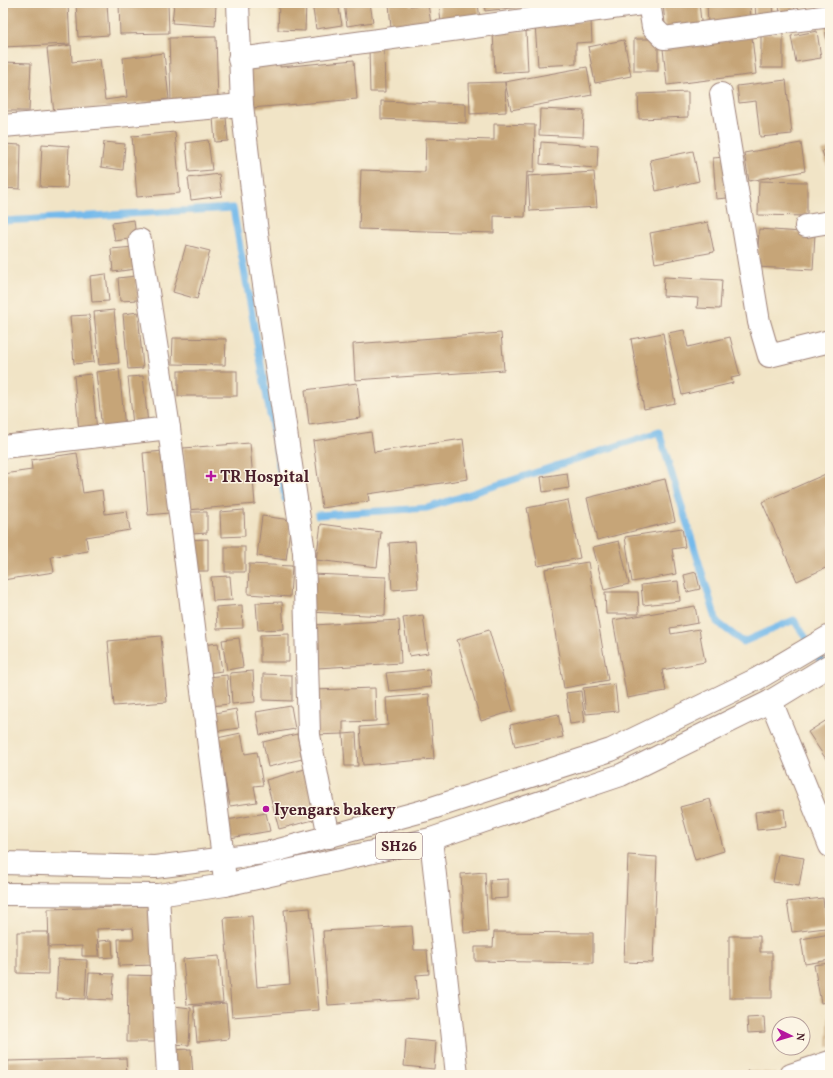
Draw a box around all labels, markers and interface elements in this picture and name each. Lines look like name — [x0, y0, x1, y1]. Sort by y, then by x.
place label: TR Hospital — [220, 467, 310, 489]
marker: TR Hospital — [205, 470, 217, 482]
place label: Iyengars bakery — [274, 800, 396, 822]
marker: Iyengars bakery — [261, 804, 271, 814]
road number: SH26 — [376, 833, 422, 859]
north arrow — [771, 1016, 811, 1056]
text: N — [792, 1032, 807, 1041]

